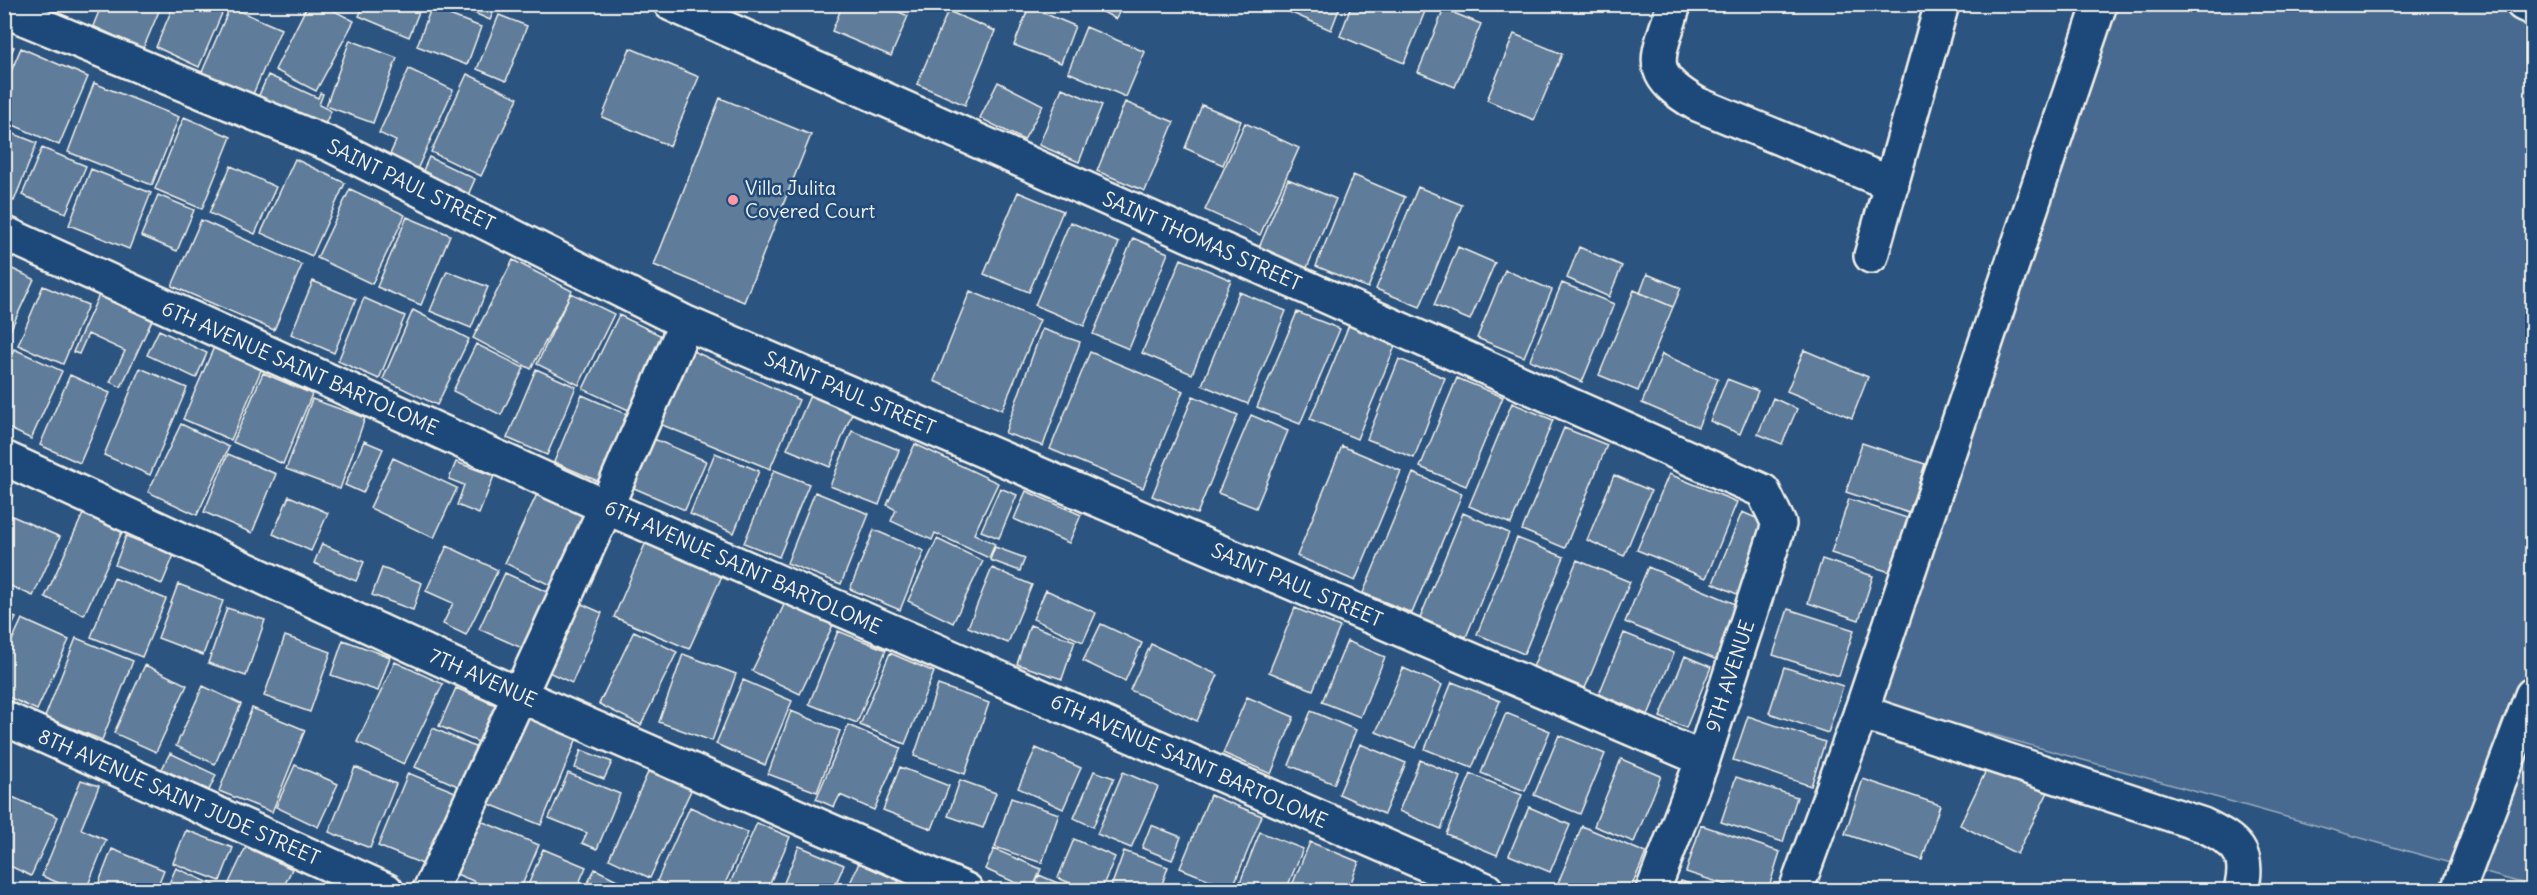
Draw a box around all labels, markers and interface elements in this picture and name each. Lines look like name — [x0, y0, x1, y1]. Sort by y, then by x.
street label: SAINT PAUL STREET — [323, 133, 499, 236]
place label: Villa Julita Covered Court — [745, 175, 876, 223]
street label: SAINT THOMAS STREET — [1099, 185, 1306, 296]
marker: Villa Julita Covered Court — [726, 193, 740, 207]
street label: 6TH AVENUE SAINT BARTOLOME — [158, 295, 443, 440]
street label: SAINT PAUL STREET — [761, 345, 940, 440]
street label: 6TH AVENUE SAINT BARTOLOME — [601, 494, 886, 639]
street label: SAINT PAUL STREET — [1208, 537, 1387, 632]
street label: 9TH AVENUE — [1700, 617, 1759, 735]
street label: 7TH AVENUE — [426, 643, 541, 712]
street label: 6TH AVENUE SAINT BARTOLOME — [1047, 688, 1332, 833]
street label: 8TH AVENUE SAINT JUDE STREET — [34, 723, 324, 870]

